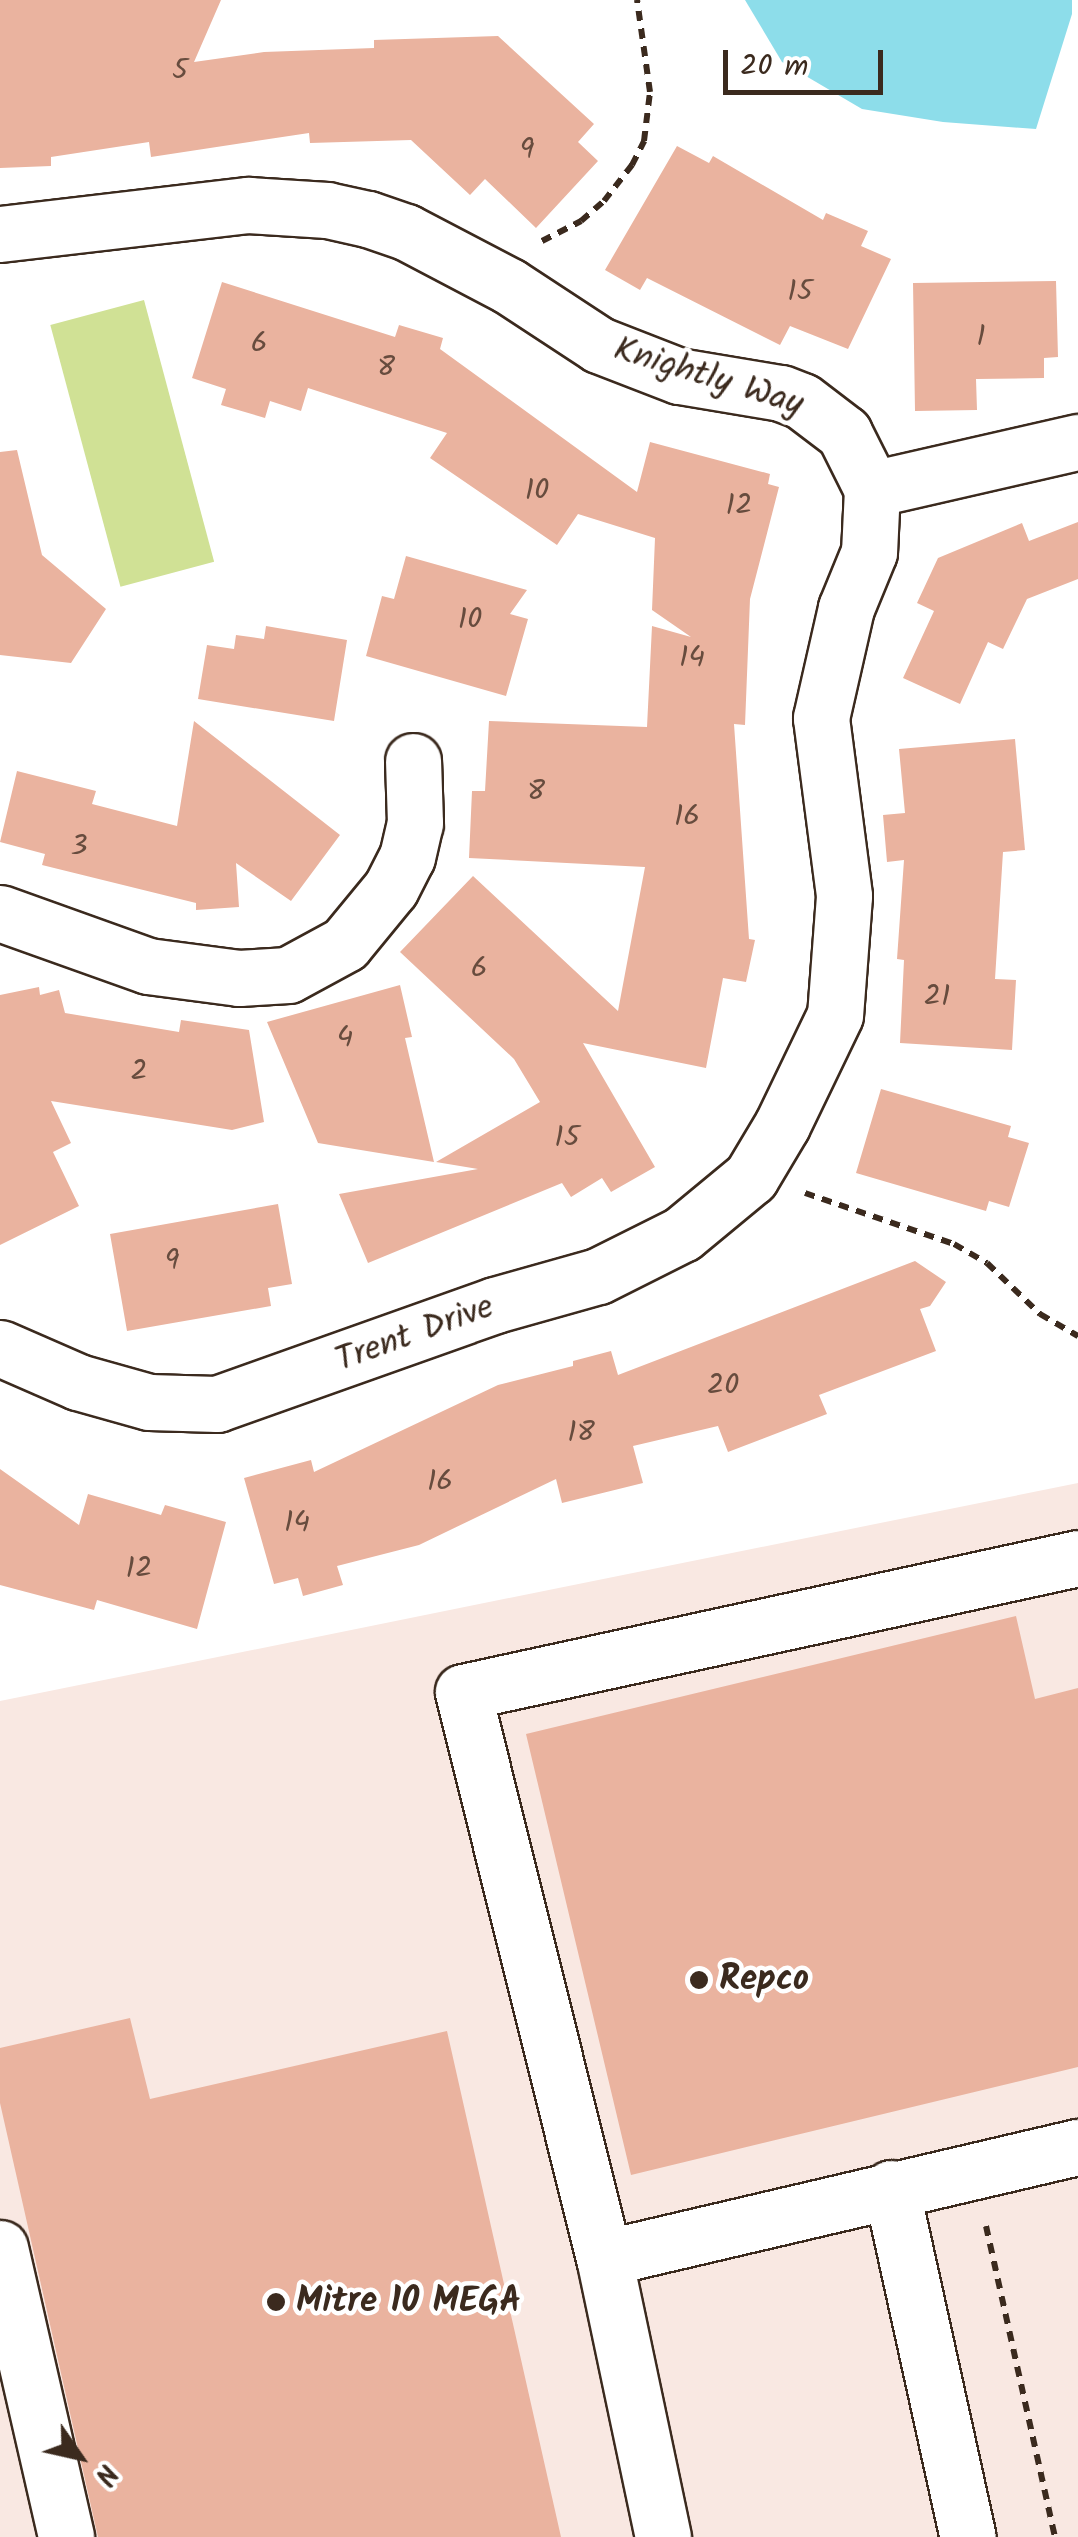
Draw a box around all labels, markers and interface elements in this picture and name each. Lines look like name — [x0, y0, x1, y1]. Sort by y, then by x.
scale bar — [728, 30, 888, 92]
text: 20 m — [740, 43, 808, 91]
house number: 5 — [172, 53, 188, 89]
house number: 9 — [520, 132, 534, 168]
house number: 15 — [787, 274, 813, 310]
house number: 1 — [976, 319, 986, 355]
house number: 6 — [251, 326, 267, 362]
street label: Knightly Way — [608, 329, 808, 427]
house number: 8 — [377, 350, 395, 386]
house number: 10 — [525, 473, 549, 509]
house number: 12 — [726, 488, 752, 524]
house number: 10 — [458, 602, 482, 638]
house number: 14 — [679, 640, 705, 676]
house number: 8 — [527, 774, 545, 810]
house number: 16 — [674, 799, 700, 835]
house number: 3 — [70, 829, 88, 865]
house number: 6 — [471, 951, 487, 987]
house number: 21 — [924, 979, 950, 1015]
house number: 4 — [337, 1020, 353, 1056]
house number: 2 — [130, 1054, 148, 1090]
house number: 15 — [554, 1120, 580, 1156]
house number: 9 — [165, 1243, 179, 1279]
street label: Trent Drive — [330, 1287, 500, 1383]
house number: 20 — [707, 1368, 739, 1404]
house number: 18 — [567, 1415, 595, 1451]
house number: 16 — [427, 1464, 453, 1500]
house number: 14 — [284, 1505, 310, 1541]
house number: 12 — [126, 1551, 152, 1587]
place label: Repco — [719, 1959, 809, 2001]
marker: Repco — [688, 1969, 710, 1991]
place label: Mitre 10 MEGA — [296, 2281, 521, 2323]
marker: Mitre 10 MEGA — [265, 2291, 287, 2313]
north arrow — [30, 2407, 130, 2507]
text: N — [82, 2454, 129, 2494]

